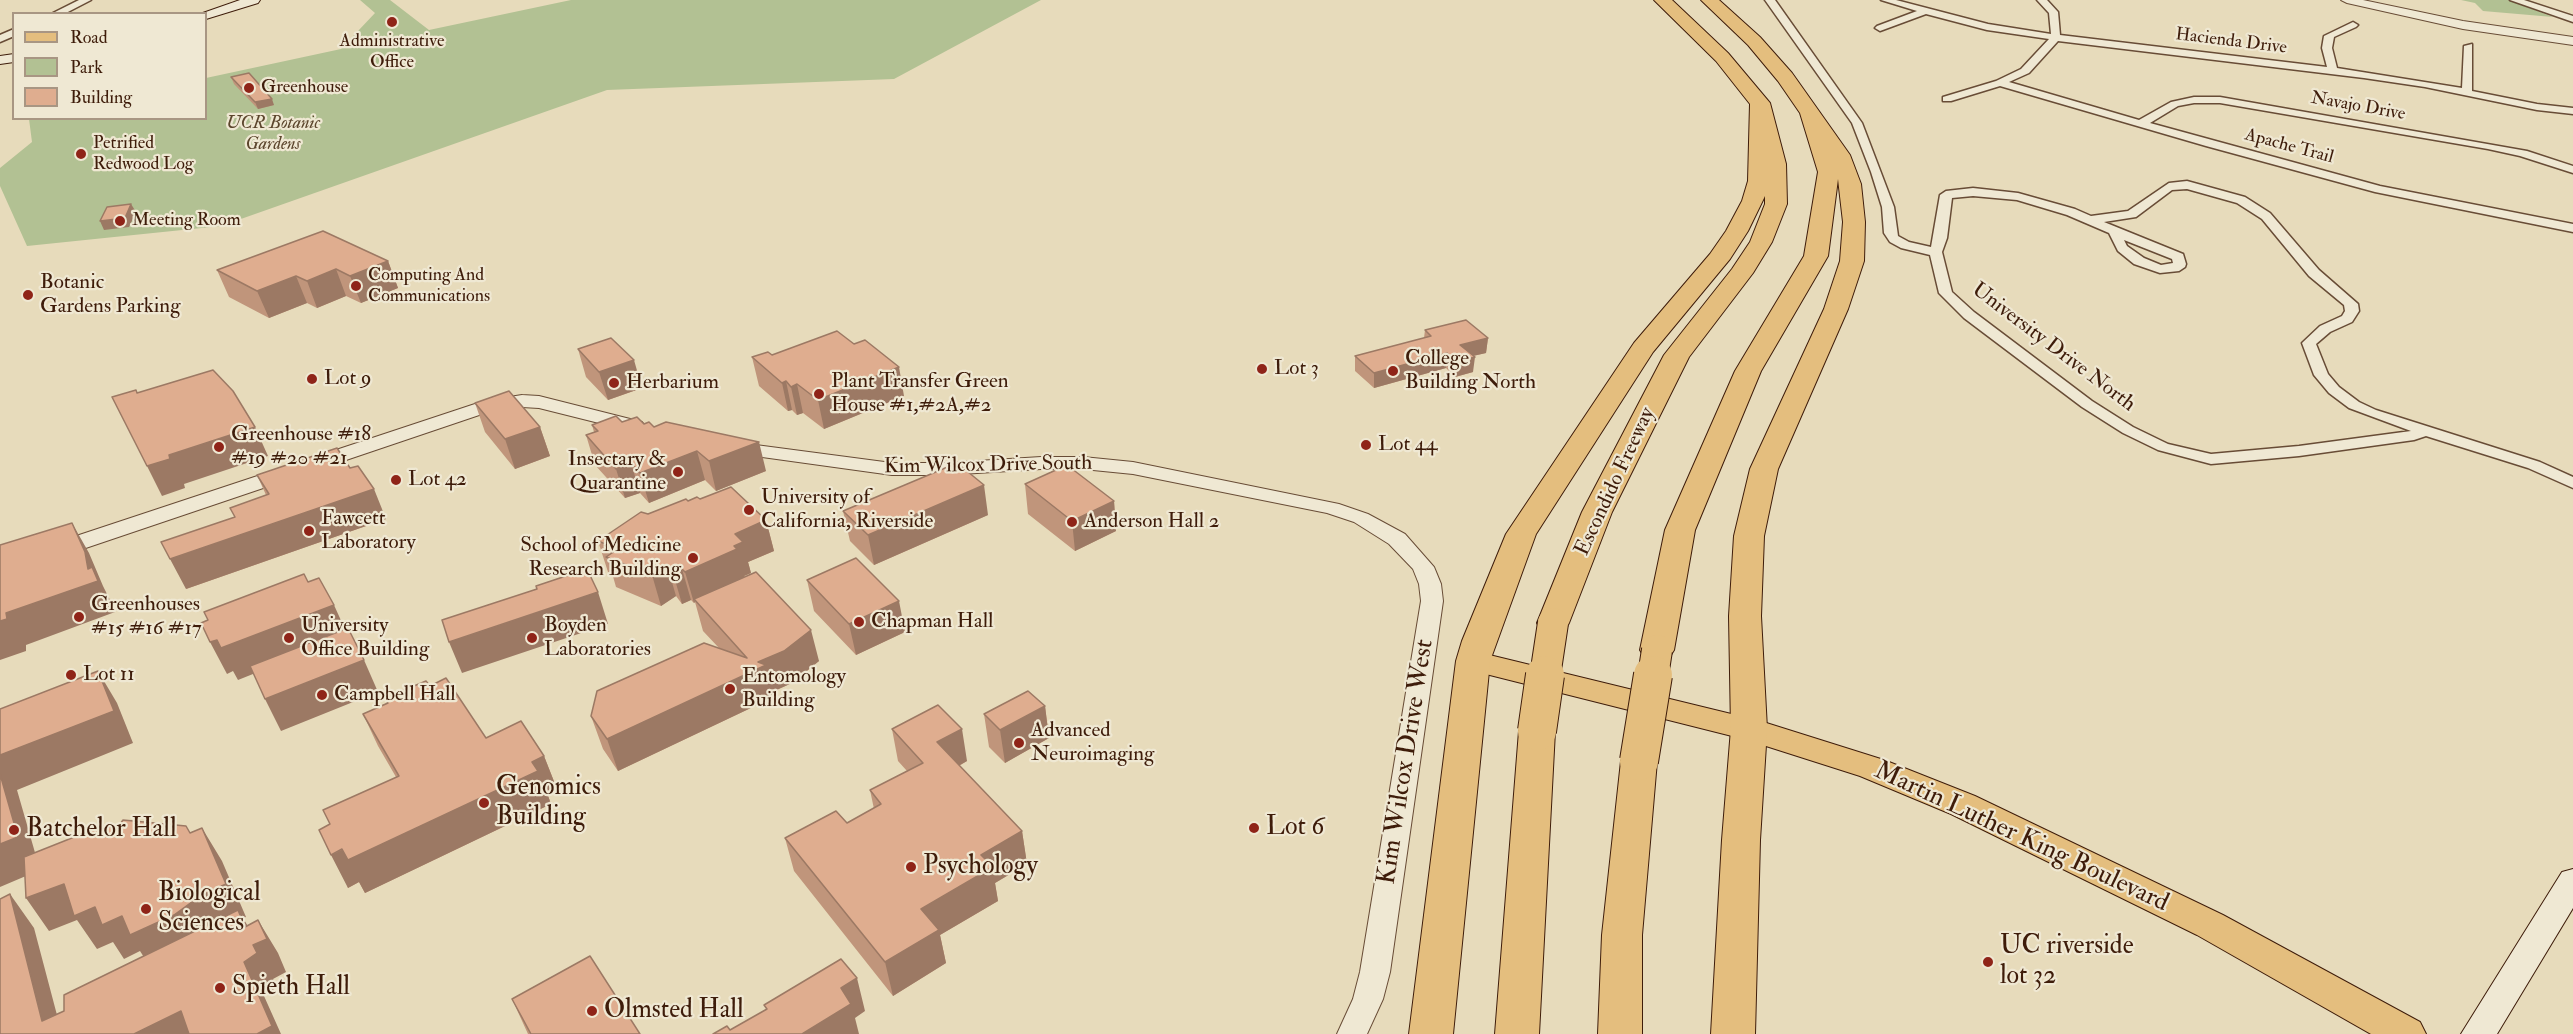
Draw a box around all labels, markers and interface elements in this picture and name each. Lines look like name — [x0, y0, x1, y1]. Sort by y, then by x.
legend — [12, 12, 207, 120]
marker: Administrative Office — [385, 15, 399, 29]
street label: Hacienda Drive — [2174, 24, 2288, 60]
text: Road — [70, 26, 108, 49]
place label: Administrative Office — [340, 31, 444, 74]
text: Park — [70, 56, 103, 79]
place label: Greenhouse — [261, 77, 348, 99]
marker: Greenhouse — [242, 81, 256, 95]
text: Building — [70, 86, 132, 109]
street label: Navajo Drive — [2309, 88, 2407, 126]
park label: UCR Botanic Gardens — [226, 113, 320, 156]
street label: Apache Trail — [2242, 125, 2336, 169]
place label: Petrified Redwood Log — [93, 133, 194, 176]
marker: Petrified Redwood Log — [74, 147, 88, 161]
place label: Meeting Room — [132, 210, 241, 232]
marker: Meeting Room — [113, 214, 127, 228]
place label: Computing And Communications — [368, 265, 490, 308]
place label: Botanic Gardens Parking — [40, 270, 181, 320]
street label: University Drive North — [1966, 278, 2140, 418]
marker: Computing And Communications — [349, 279, 363, 293]
marker: Botanic Gardens Parking — [21, 288, 35, 302]
place label: College Building North — [1405, 346, 1536, 396]
place label: Lot 3 — [1274, 356, 1319, 382]
marker: Lot 3 — [1255, 362, 1269, 376]
marker: College Building North — [1386, 364, 1400, 378]
place label: Lot 9 — [324, 366, 371, 392]
place label: Plant Transfer Green House #1,#2A,#2 — [831, 369, 1009, 419]
place label: Herbarium — [626, 370, 719, 396]
marker: Lot 9 — [305, 372, 319, 386]
marker: Herbarium — [607, 376, 621, 390]
marker: Plant Transfer Green House #1,#2A,#2 — [812, 387, 826, 401]
street label: Escondido Freeway — [1571, 404, 1661, 560]
place label: Greenhouse #18 #19 #20 #21 — [231, 422, 371, 472]
place label: Lot 44 — [1378, 432, 1437, 458]
marker: Lot 44 — [1359, 438, 1373, 452]
marker: Greenhouse #18 #19 #20 #21 — [212, 440, 226, 454]
place label: Insectary & Quarantine — [568, 447, 666, 497]
street label: Kim Wilcox Drive South — [884, 452, 1092, 480]
marker: Insectary & Quarantine — [671, 465, 685, 479]
place label: Lot 42 — [408, 467, 467, 493]
marker: Lot 42 — [389, 473, 403, 487]
place label: University of California, Riverside — [761, 485, 933, 535]
marker: University of California, Riverside — [742, 503, 756, 517]
place label: Fawcett Laboratory — [321, 506, 416, 556]
place label: Anderson Hall 2 — [1084, 509, 1219, 535]
marker: Anderson Hall 2 — [1065, 515, 1079, 529]
marker: Fawcett Laboratory — [302, 524, 316, 538]
place label: School of Medicine Research Building — [520, 533, 681, 583]
marker: School of Medicine Research Building — [686, 551, 700, 565]
place label: Greenhouses #15 #16 #17 — [91, 592, 202, 642]
place label: Chapman Hall — [871, 609, 993, 635]
marker: Greenhouses #15 #16 #17 — [72, 610, 86, 624]
place label: University Office Building — [301, 613, 429, 663]
place label: Boyden Laboratories — [544, 613, 651, 663]
marker: Chapman Hall — [852, 615, 866, 629]
marker: University Office Building — [282, 631, 296, 645]
marker: Boyden Laboratories — [525, 631, 539, 645]
street label: Kim Wilcox Drive West — [1372, 637, 1442, 887]
place label: Lot 11 — [83, 662, 135, 688]
place label: Entomology Building — [742, 664, 846, 714]
marker: Lot 11 — [64, 668, 78, 682]
place label: Campbell Hall — [334, 682, 456, 708]
marker: Entomology Building — [723, 682, 737, 696]
marker: Campbell Hall — [315, 688, 329, 702]
place label: Advanced Neuroimaging — [1031, 718, 1154, 768]
marker: Advanced Neuroimaging — [1012, 736, 1026, 750]
street label: Martin Luther King Boulevard — [1869, 756, 2173, 920]
place label: Genomics Building — [496, 772, 601, 834]
marker: Genomics Building — [477, 796, 491, 810]
place label: Lot 6 — [1266, 812, 1324, 844]
place label: Batchelor Hall — [26, 814, 177, 846]
marker: Lot 6 — [1247, 821, 1261, 835]
marker: Batchelor Hall — [7, 823, 21, 837]
place label: Psychology — [923, 851, 1038, 883]
marker: Psychology — [904, 860, 918, 874]
place label: Biological Sciences — [158, 878, 261, 940]
marker: Biological Sciences — [139, 902, 153, 916]
place label: UC riverside lot 32 — [2000, 931, 2134, 993]
marker: UC riverside lot 32 — [1981, 955, 1995, 969]
place label: Spieth Hall — [232, 972, 350, 1004]
marker: Spieth Hall — [213, 981, 227, 995]
place label: Olmsted Hall — [604, 995, 744, 1027]
marker: Olmsted Hall — [585, 1004, 599, 1018]

